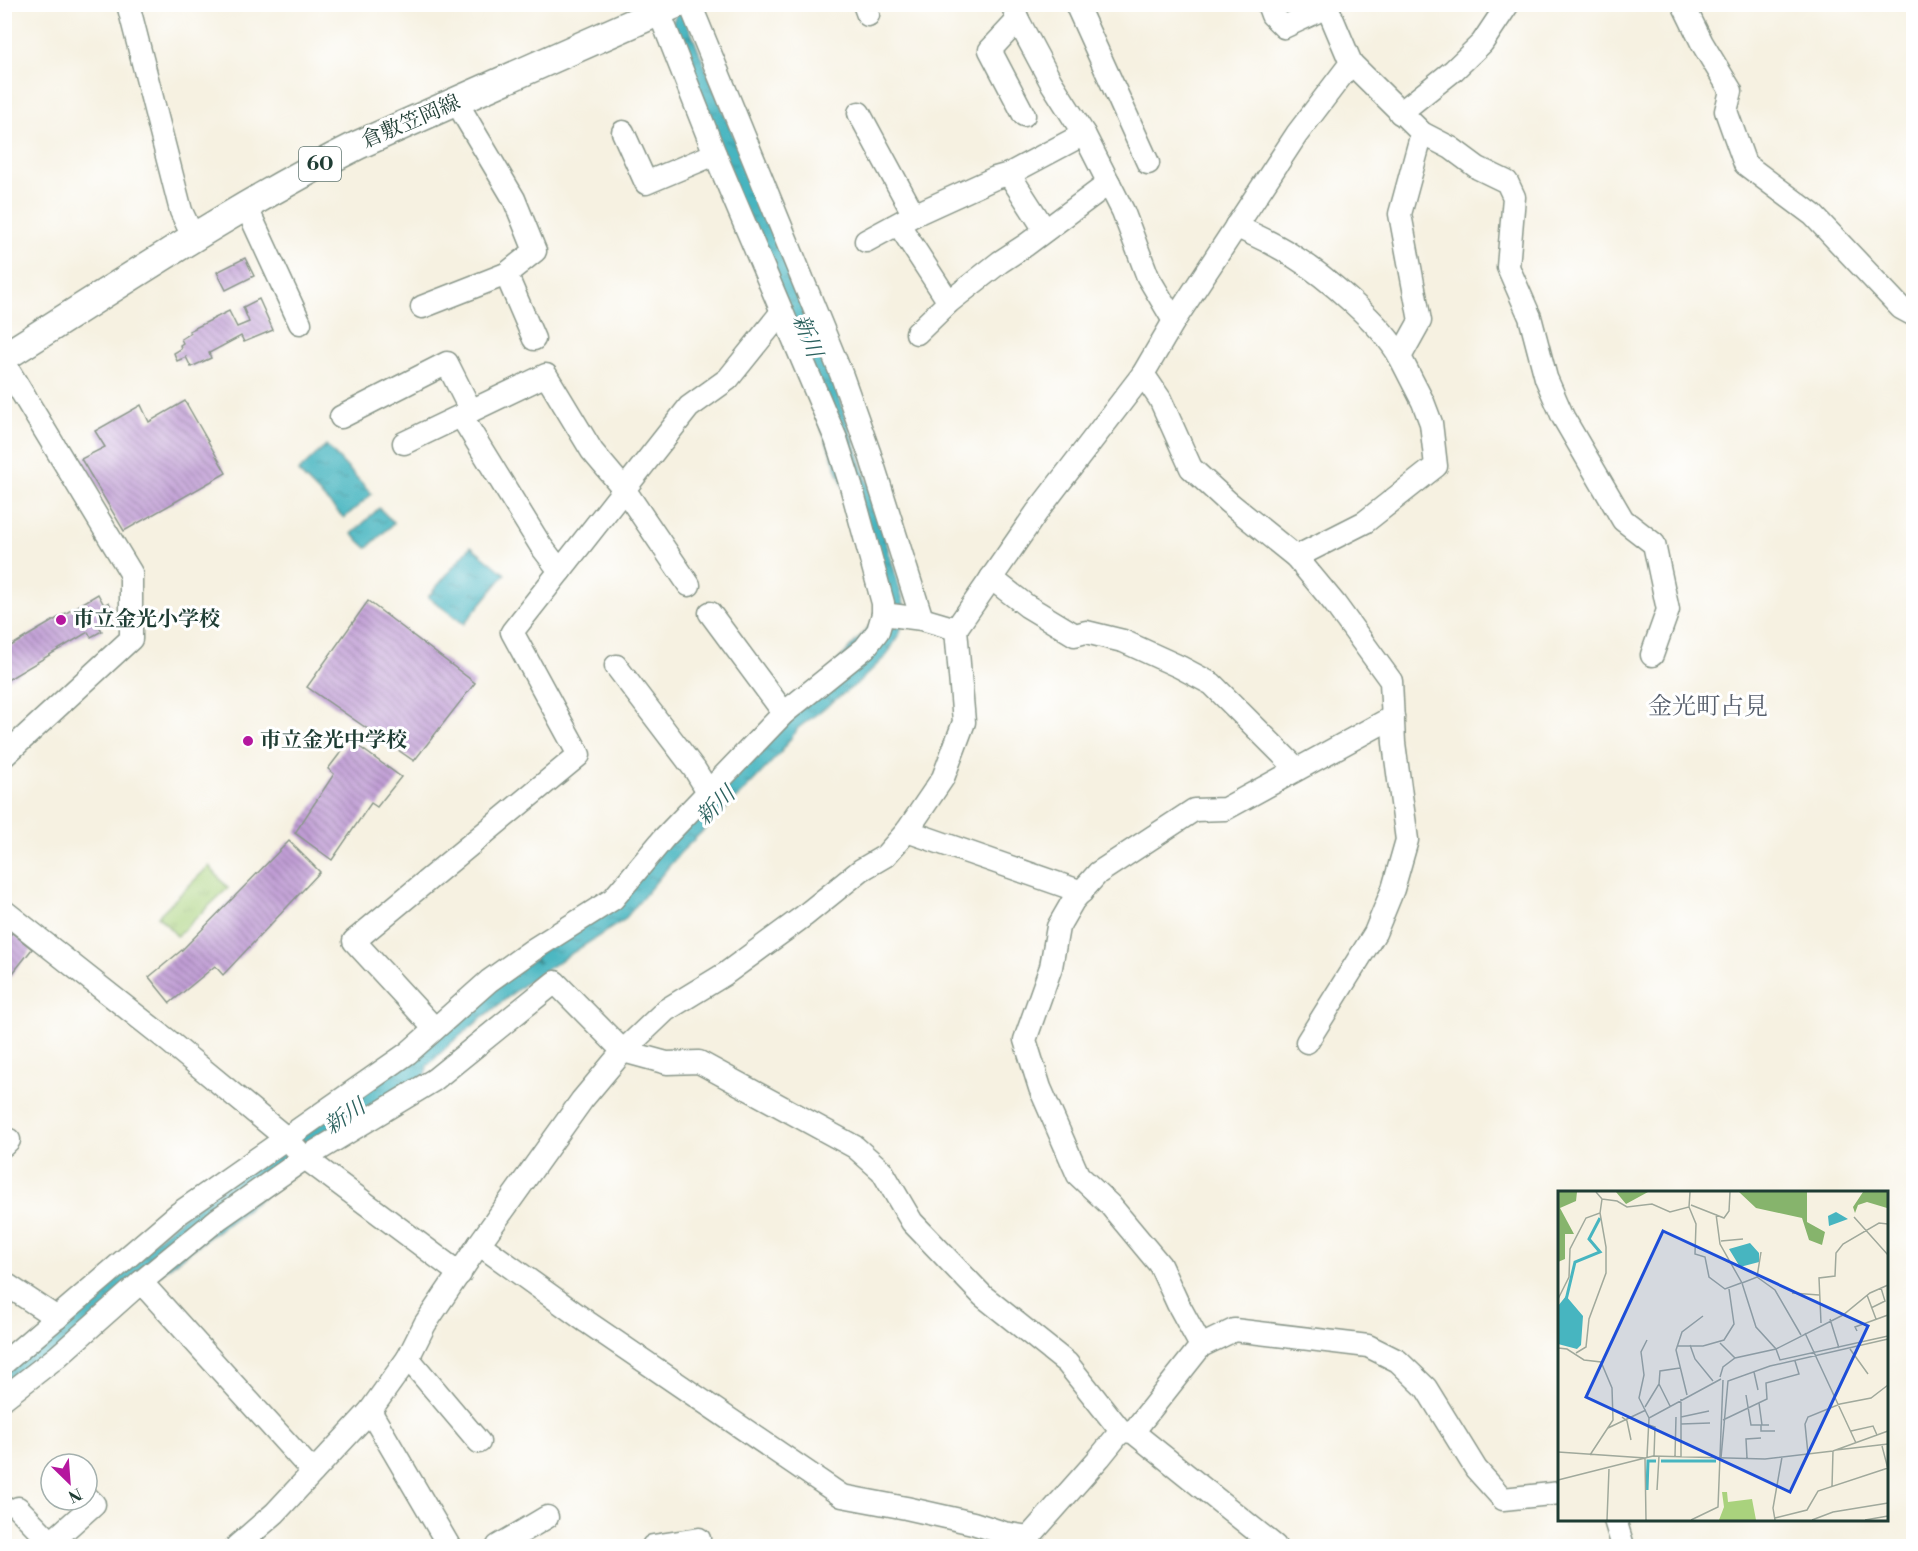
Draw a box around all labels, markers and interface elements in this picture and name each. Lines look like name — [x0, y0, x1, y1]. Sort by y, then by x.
street label: 倉敷笠岡線 — [358, 90, 464, 154]
road number: 60 — [299, 147, 341, 181]
water label: 新川 — [787, 311, 828, 363]
place label: 市立金光小学校 — [73, 607, 220, 633]
marker: 市立金光小学校 — [54, 613, 68, 627]
district label: 金光町占見 — [1648, 692, 1768, 722]
place label: 市立金光中学校 — [260, 728, 407, 754]
marker: 市立金光中学校 — [241, 734, 255, 748]
water label: 新川 — [691, 780, 743, 831]
water label: 新川 — [319, 1092, 372, 1140]
inset map — [1558, 1191, 1888, 1521]
north arrow — [39, 1452, 99, 1512]
text: N — [65, 1483, 85, 1507]

